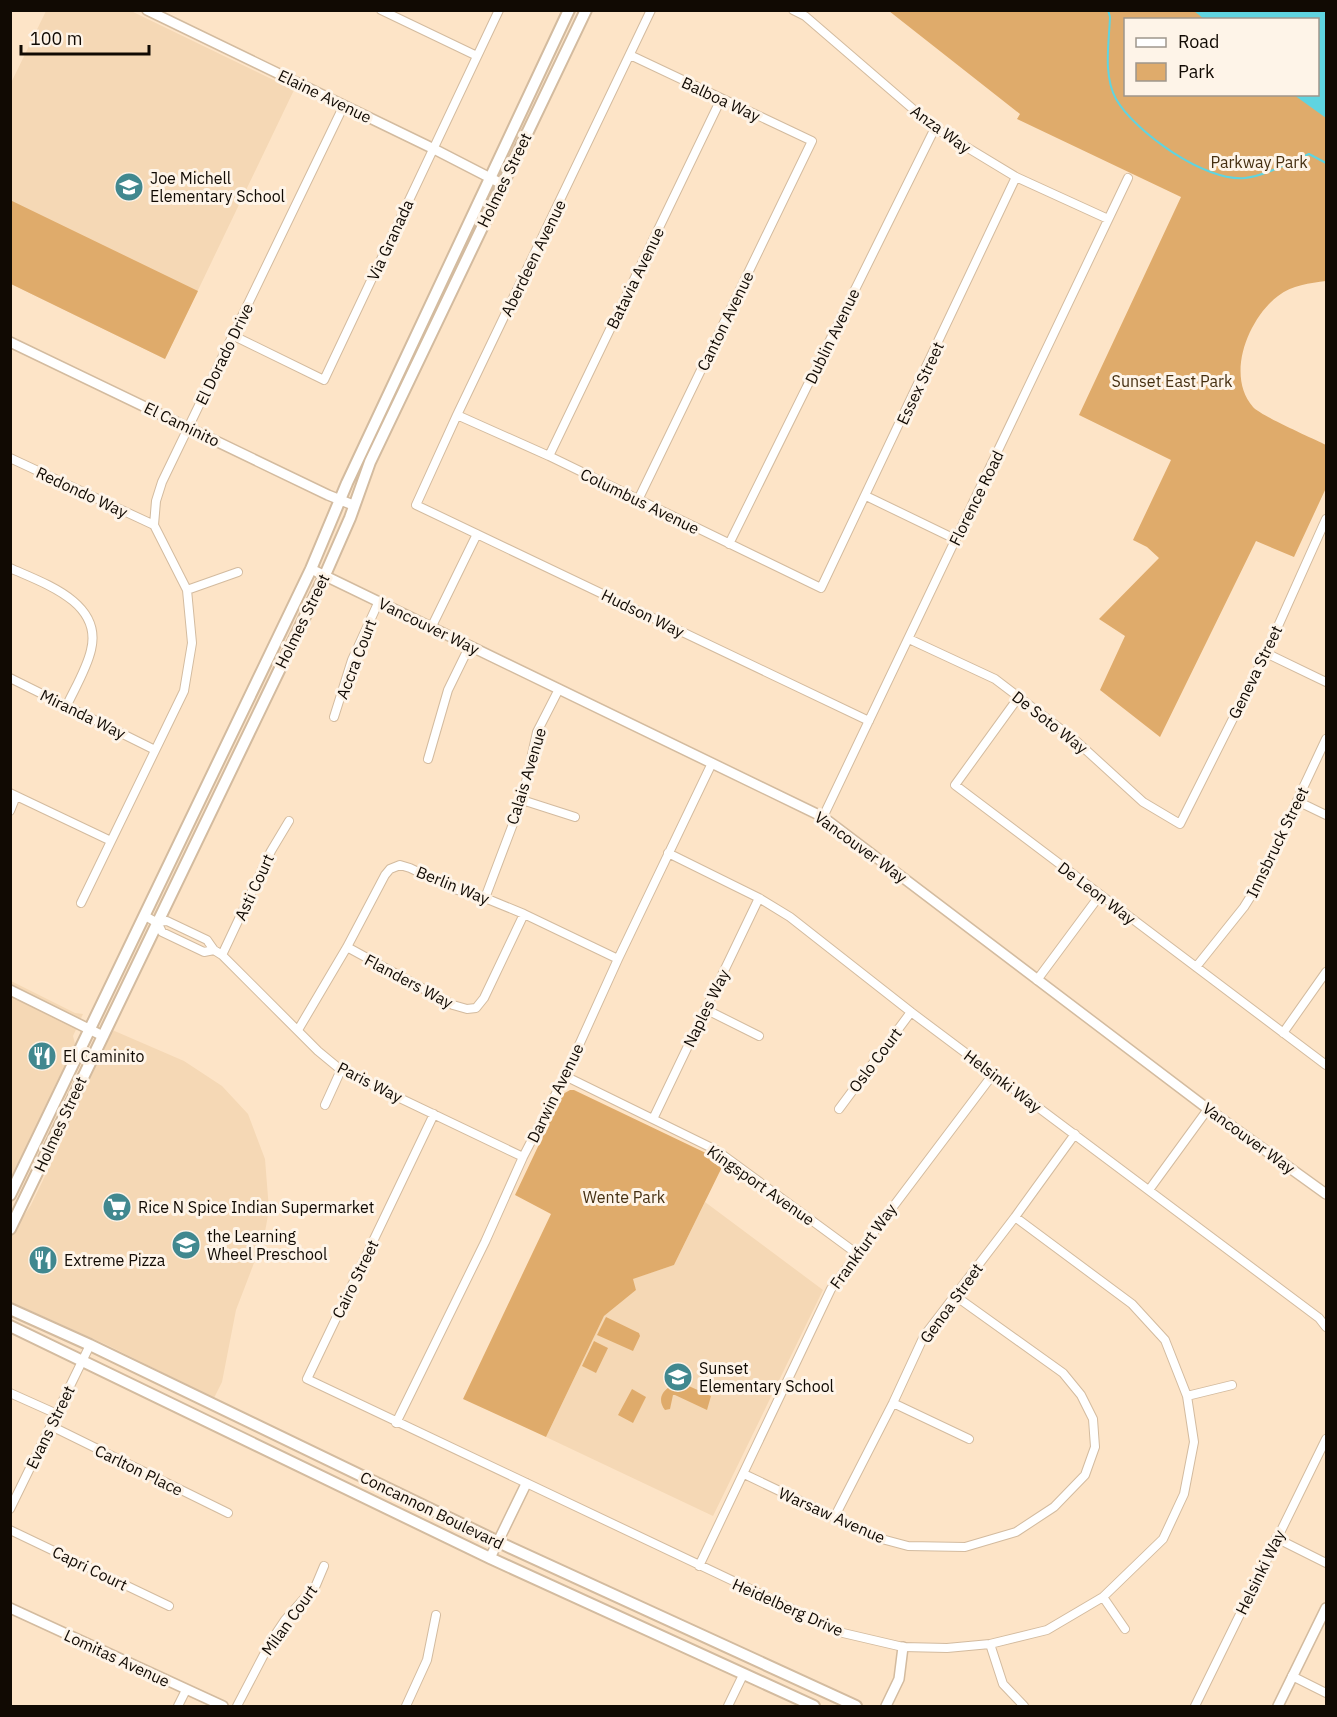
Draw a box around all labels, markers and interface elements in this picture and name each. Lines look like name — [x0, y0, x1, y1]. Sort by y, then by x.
scale bar — [21, 18, 148, 56]
legend — [1124, 18, 1319, 96]
text: 100 m — [30, 27, 82, 50]
text: Road — [1178, 30, 1219, 53]
text: Park — [1178, 60, 1215, 83]
street label: Elaine Avenue — [275, 65, 375, 127]
street label: Balboa Way — [679, 72, 764, 126]
street label: Anza Way — [907, 100, 975, 158]
street label: Holmes Street — [472, 129, 536, 231]
park label: Parkway Park — [1210, 152, 1308, 172]
place label: Joe Michell Elementary School — [150, 168, 285, 206]
school or university icon: Joe Michell Elementary School — [113, 171, 145, 203]
street label: Via Granada — [363, 196, 418, 284]
street label: Aberdeen Avenue — [496, 196, 570, 320]
street label: Batavia Avenue — [602, 224, 668, 332]
street label: Canton Avenue — [692, 268, 758, 374]
street label: Dublin Avenue — [800, 285, 864, 387]
street label: El Dorado Drive — [191, 300, 257, 408]
street label: Essex Street — [892, 338, 948, 428]
park label: Sunset East Park — [1112, 371, 1233, 391]
street label: El Caminito — [141, 397, 223, 451]
street label: Florence Road — [944, 447, 1008, 549]
street label: Redondo Way — [33, 462, 131, 522]
street label: Columbus Avenue — [577, 464, 703, 539]
street label: Holmes Street — [270, 570, 334, 672]
street label: Hudson Way — [598, 584, 688, 642]
street label: Vancouver Way — [375, 593, 483, 659]
street label: Accra Court — [332, 616, 380, 702]
street label: Geneva Street — [1224, 622, 1286, 722]
street label: Miranda Way — [37, 685, 129, 743]
street label: De Soto Way — [1008, 686, 1092, 758]
street label: Calais Avenue — [502, 725, 550, 827]
street label: Innsbruck Street — [1242, 783, 1312, 901]
street label: Vancouver Way — [811, 807, 911, 887]
street label: Asti Court — [230, 851, 278, 923]
street label: De Leon Way — [1054, 857, 1140, 929]
street label: Berlin Way — [414, 861, 492, 909]
street label: Flanders Way — [361, 949, 457, 1013]
street label: Naples Way — [679, 966, 733, 1050]
street label: Oslo Court — [844, 1024, 906, 1096]
restaurant icon: El Caminito — [26, 1040, 58, 1072]
street label: Darwin Avenue — [522, 1040, 588, 1146]
street label: Helsinki Way — [960, 1045, 1046, 1117]
place label: El Caminito — [63, 1046, 145, 1066]
street label: Paris Way — [334, 1057, 406, 1107]
street label: Holmes Street — [29, 1073, 91, 1175]
street label: Vancouver Way — [1199, 1098, 1299, 1178]
street label: Kingsport Avenue — [703, 1141, 819, 1230]
park label: Wente Park — [583, 1187, 666, 1207]
supermarket icon: Rice N Spice Indian Supermarket — [101, 1191, 133, 1223]
place label: Rice N Spice Indian Supermarket — [138, 1197, 374, 1217]
street label: Frankfurt Way — [825, 1199, 901, 1293]
place label: the Learning Wheel Preschool — [207, 1226, 327, 1264]
school or university icon: the Learning Wheel Preschool — [170, 1229, 202, 1261]
street label: Cairo Street — [327, 1236, 383, 1322]
restaurant icon: Extreme Pizza — [27, 1244, 59, 1276]
place label: Extreme Pizza — [64, 1250, 166, 1270]
street label: Genoa Street — [915, 1259, 987, 1347]
place label: Sunset Elementary School — [699, 1358, 834, 1396]
school or university icon: Sunset Elementary School — [662, 1361, 694, 1393]
street label: Evans Street — [21, 1382, 79, 1472]
street label: Carlton Place — [92, 1440, 186, 1500]
street label: Concannon Boulevard — [357, 1467, 507, 1553]
street label: Warsaw Avenue — [776, 1483, 888, 1547]
street label: Helsinki Way — [1231, 1526, 1289, 1618]
street label: Capri Court — [49, 1541, 131, 1595]
street label: Heidelberg Drive — [729, 1574, 847, 1641]
street label: Milan Court — [257, 1581, 321, 1659]
street label: Lomitas Avenue — [61, 1625, 173, 1691]

